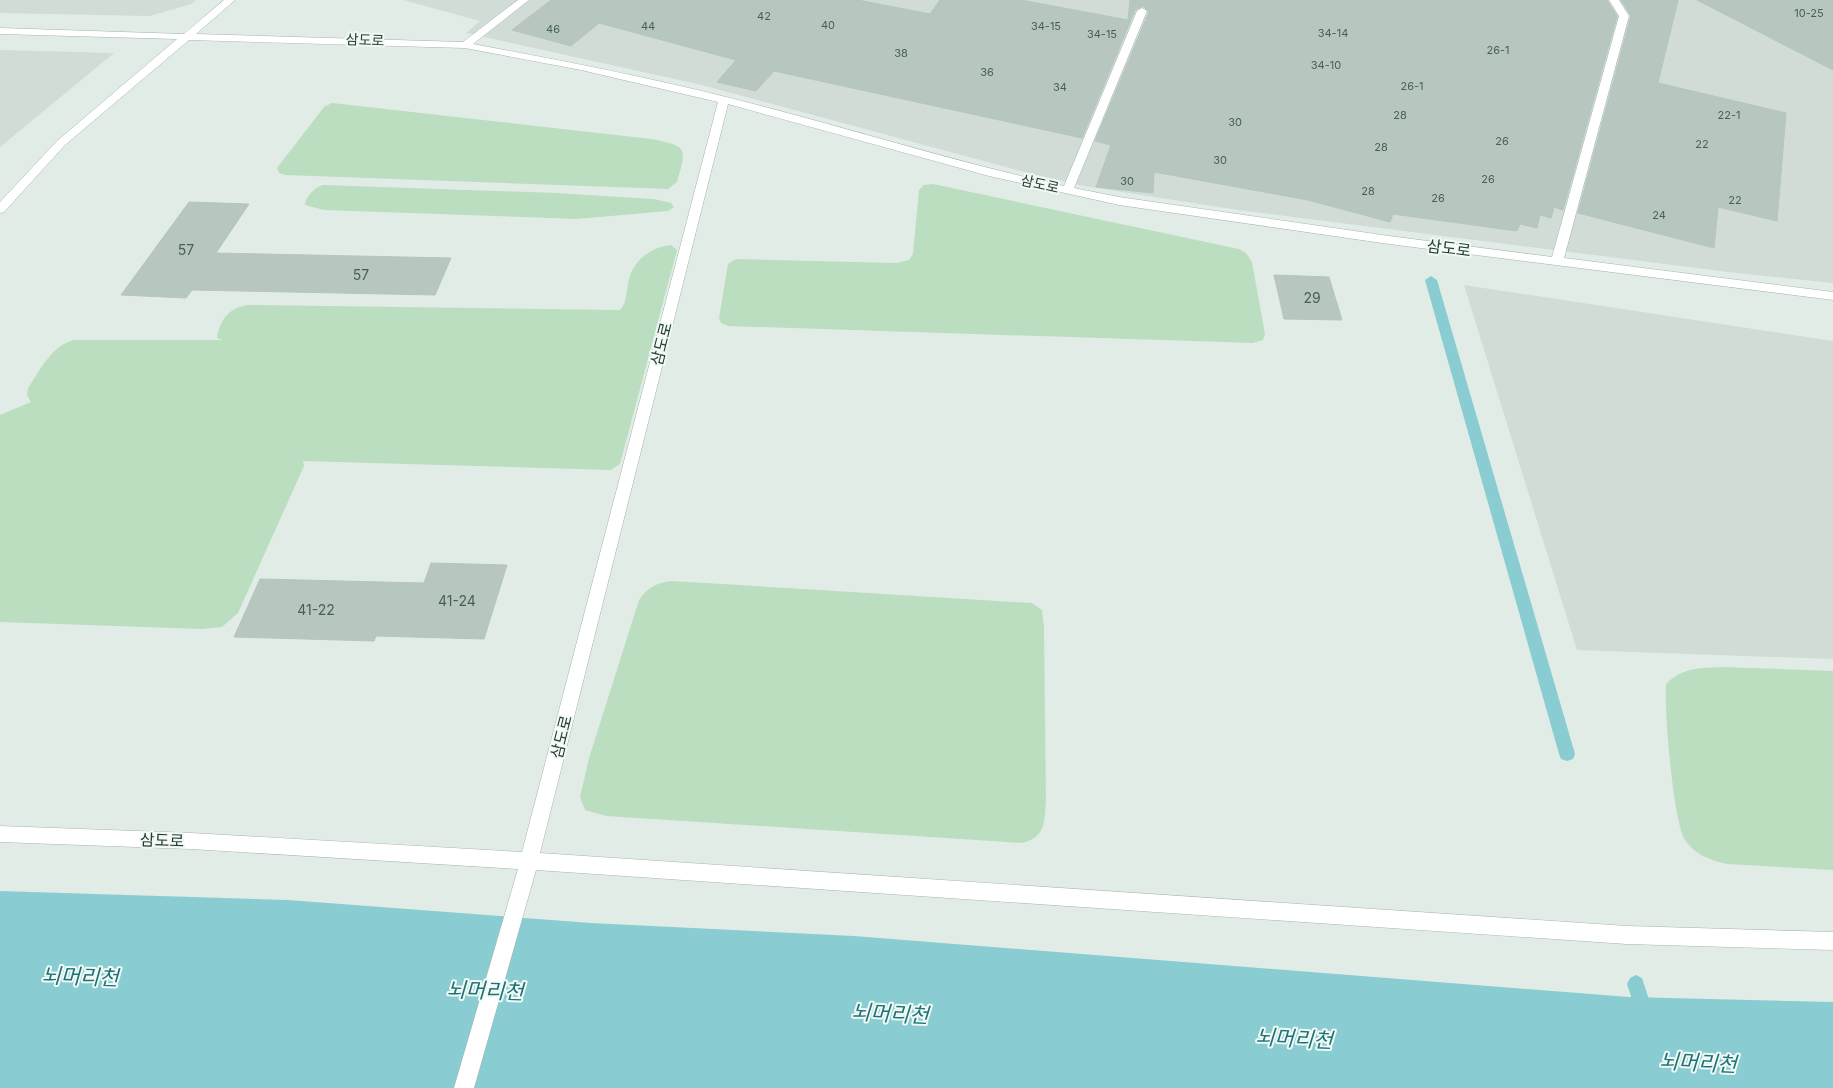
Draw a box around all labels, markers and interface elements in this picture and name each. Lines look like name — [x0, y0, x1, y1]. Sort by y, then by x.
house number: 10-25 — [1794, 6, 1824, 20]
house number: 42 — [757, 9, 771, 23]
house number: 40 — [821, 18, 835, 32]
house number: 44 — [641, 19, 655, 33]
house number: 34-15 — [1031, 19, 1061, 33]
house number: 46 — [546, 22, 560, 36]
house number: 34-14 — [1318, 26, 1348, 40]
house number: 34-15 — [1087, 27, 1117, 41]
street label: 삼도로 — [345, 30, 385, 49]
house number: 26-1 — [1486, 43, 1510, 57]
house number: 38 — [894, 46, 908, 60]
house number: 34-10 — [1311, 58, 1341, 72]
house number: 36 — [980, 65, 994, 79]
house number: 26-1 — [1400, 79, 1424, 93]
house number: 34 — [1053, 80, 1067, 94]
house number: 28 — [1393, 108, 1407, 122]
house number: 22-1 — [1718, 108, 1740, 122]
house number: 30 — [1228, 115, 1242, 129]
house number: 26 — [1495, 134, 1509, 148]
house number: 22 — [1695, 137, 1709, 151]
house number: 28 — [1374, 140, 1388, 154]
house number: 30 — [1213, 153, 1227, 167]
street label: 삼도로 — [1019, 171, 1061, 196]
house number: 26 — [1481, 172, 1495, 186]
house number: 30 — [1120, 174, 1134, 188]
house number: 28 — [1361, 184, 1375, 198]
house number: 26 — [1431, 191, 1445, 205]
house number: 22 — [1728, 193, 1742, 207]
house number: 24 — [1652, 208, 1666, 222]
street label: 삼도로 — [1426, 235, 1472, 261]
house number: 57 — [178, 241, 194, 258]
house number: 57 — [353, 266, 369, 283]
house number: 29 — [1303, 289, 1321, 306]
street label: 삼도로 — [646, 320, 676, 368]
house number: 41-24 — [438, 592, 476, 609]
house number: 41-22 — [297, 601, 335, 618]
street label: 삼도로 — [546, 713, 576, 761]
street label: 삼도로 — [140, 829, 185, 851]
water label: 뇌머리천 — [41, 963, 122, 990]
water label: 뇌머리천 — [446, 977, 527, 1004]
water label: 뇌머리천 — [851, 999, 932, 1028]
water label: 뇌머리천 — [1255, 1024, 1336, 1053]
water label: 뇌머리천 — [1659, 1048, 1740, 1077]

